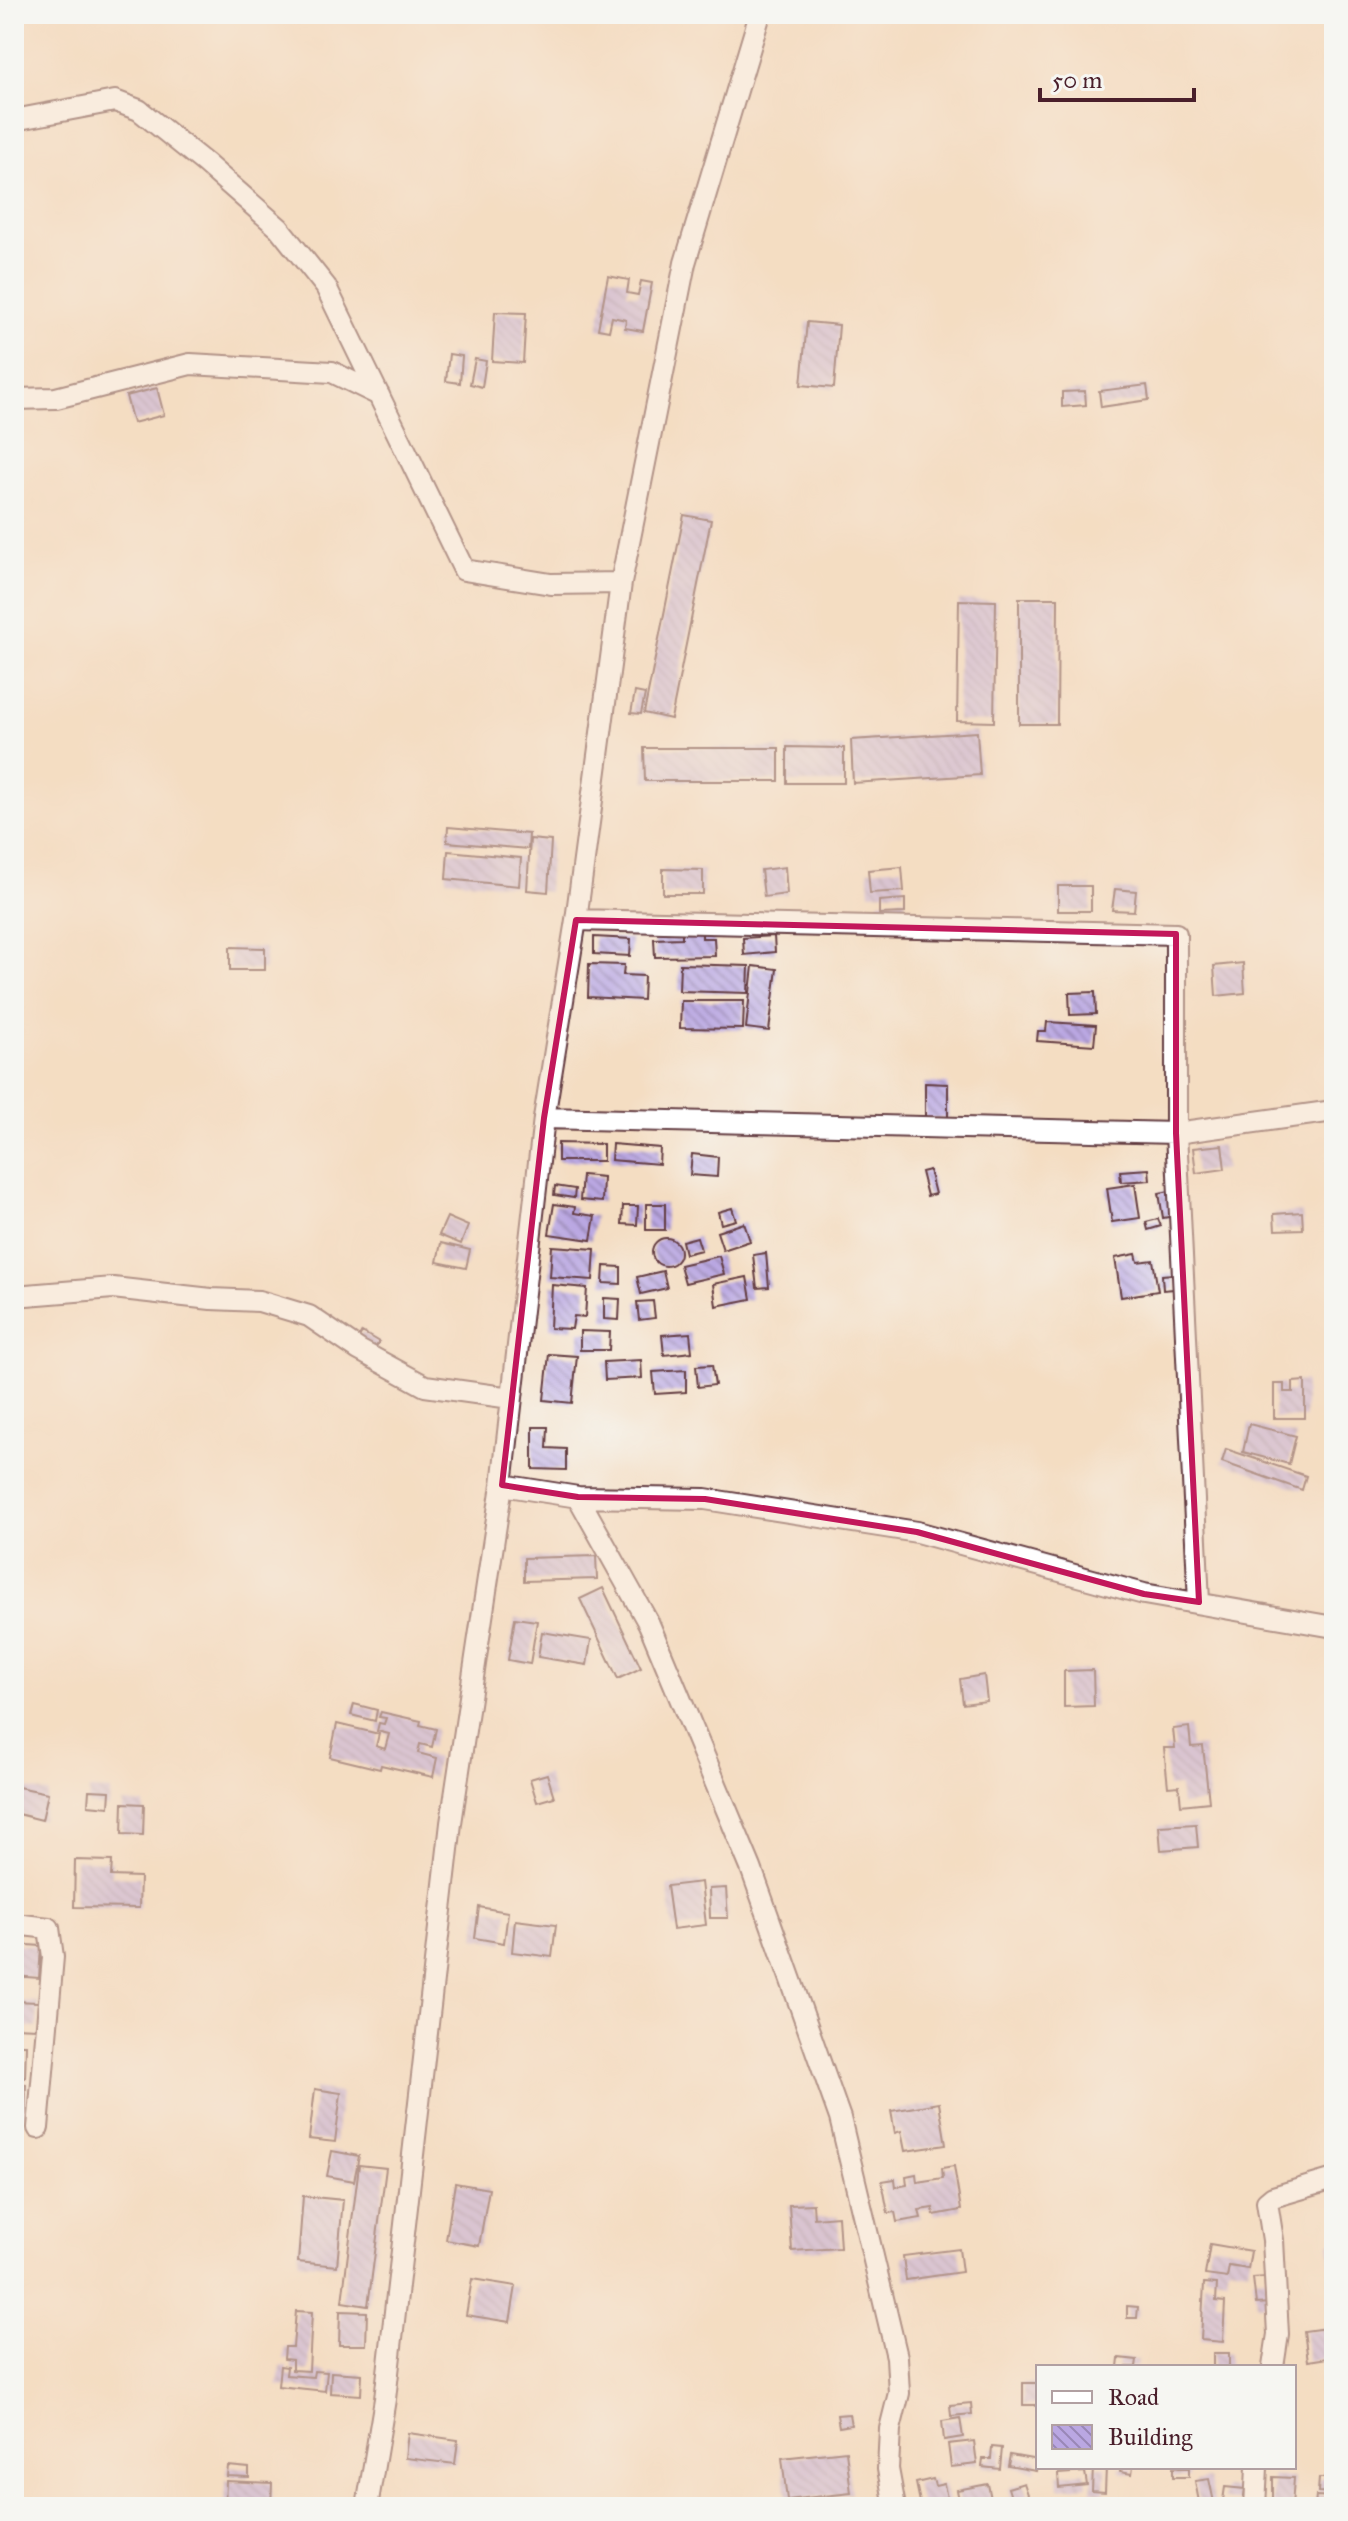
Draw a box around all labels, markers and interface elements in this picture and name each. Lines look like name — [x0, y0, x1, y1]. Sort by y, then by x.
scale bar — [1040, 52, 1194, 102]
text: 50 m — [1052, 65, 1102, 95]
legend — [1036, 2365, 1296, 2469]
text: Road — [1108, 2382, 1159, 2412]
text: Building — [1108, 2422, 1193, 2452]

